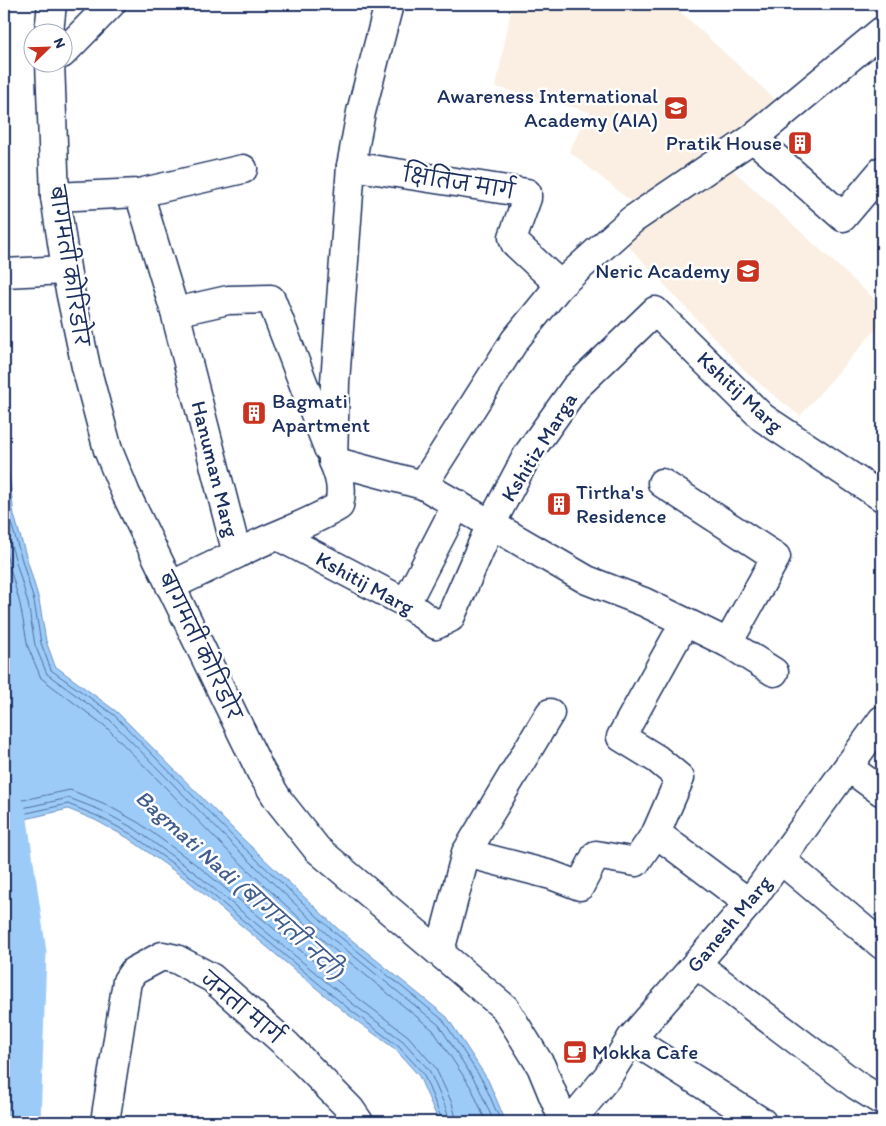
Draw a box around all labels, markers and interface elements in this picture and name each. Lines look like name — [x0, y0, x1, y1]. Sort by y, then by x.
north arrow — [22, 22, 72, 72]
text: N — [50, 35, 69, 51]
place label: Awareness International Academy (AIA) — [437, 83, 658, 132]
school or university icon: Awareness International Academy (AIA) — [663, 95, 689, 121]
place label: Pratik House — [666, 130, 782, 155]
building icon: Pratik House — [787, 130, 813, 156]
street label: क्षितिज मार्ग — [401, 158, 518, 204]
street label: बागमती कोरिडोर — [44, 183, 98, 349]
place label: Neric Academy — [595, 258, 730, 283]
school or university icon: Neric Academy — [735, 258, 761, 284]
street label: Kshitij Marg — [692, 346, 789, 438]
place label: Bagmati Apartment — [272, 388, 370, 437]
street label: Kshitiz Marga — [495, 388, 582, 506]
street label: Hanuman Marg — [186, 398, 245, 540]
building icon: Bagmati Apartment — [241, 400, 267, 426]
place label: Tirtha's Residence — [576, 479, 666, 528]
building icon: Tirtha's Residence — [546, 491, 572, 517]
street label: Kshitij Marg — [312, 545, 419, 620]
street label: बागमती कोरिडोर — [153, 565, 250, 725]
water label: Bagmati Nadi (बागमती नदी) — [130, 782, 352, 985]
street label: Ganesh Marg — [681, 870, 777, 977]
street label: जनता मार्ग — [196, 963, 291, 1050]
cafe icon: Mokka Cafe — [562, 1039, 588, 1065]
place label: Mokka Cafe — [592, 1039, 698, 1064]

